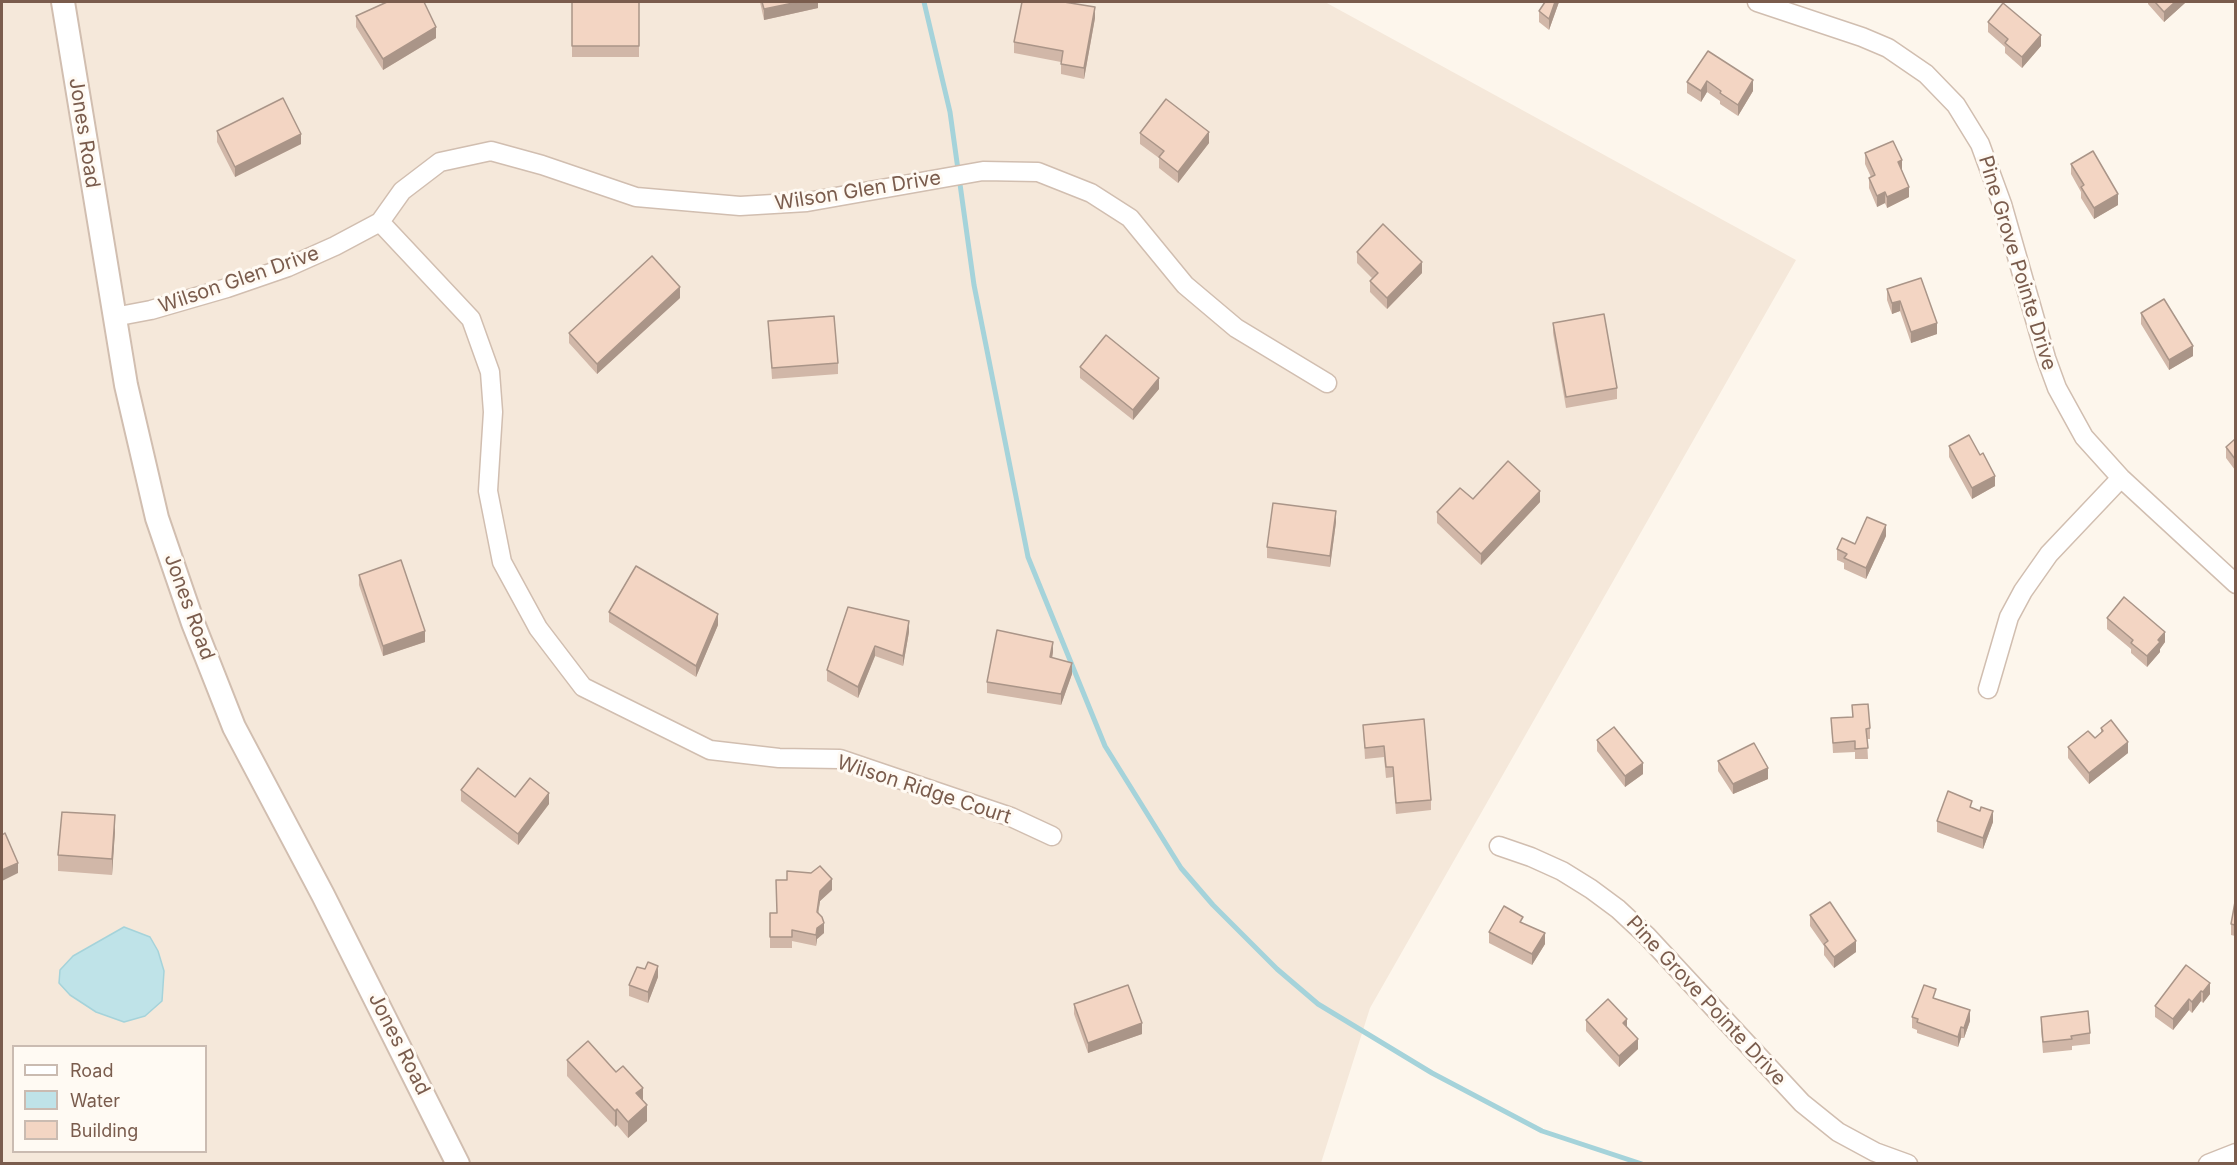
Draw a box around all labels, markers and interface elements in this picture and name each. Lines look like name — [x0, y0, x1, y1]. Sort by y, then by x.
street label: Jones Road — [63, 76, 105, 190]
street label: Pine Grove Pointe Drive — [1973, 153, 2061, 373]
street label: Wilson Glen Drive — [773, 166, 943, 216]
street label: Wilson Glen Drive — [156, 241, 322, 319]
street label: Jones Road — [159, 551, 219, 663]
street label: Wilson Ridge Court — [834, 751, 1014, 829]
street label: Pine Grove Pointe Drive — [1621, 911, 1791, 1091]
street label: Jones Road — [363, 989, 435, 1099]
legend — [12, 1045, 207, 1153]
text: Road — [70, 1060, 113, 1081]
text: Water — [70, 1090, 120, 1111]
text: Building — [70, 1120, 138, 1141]

